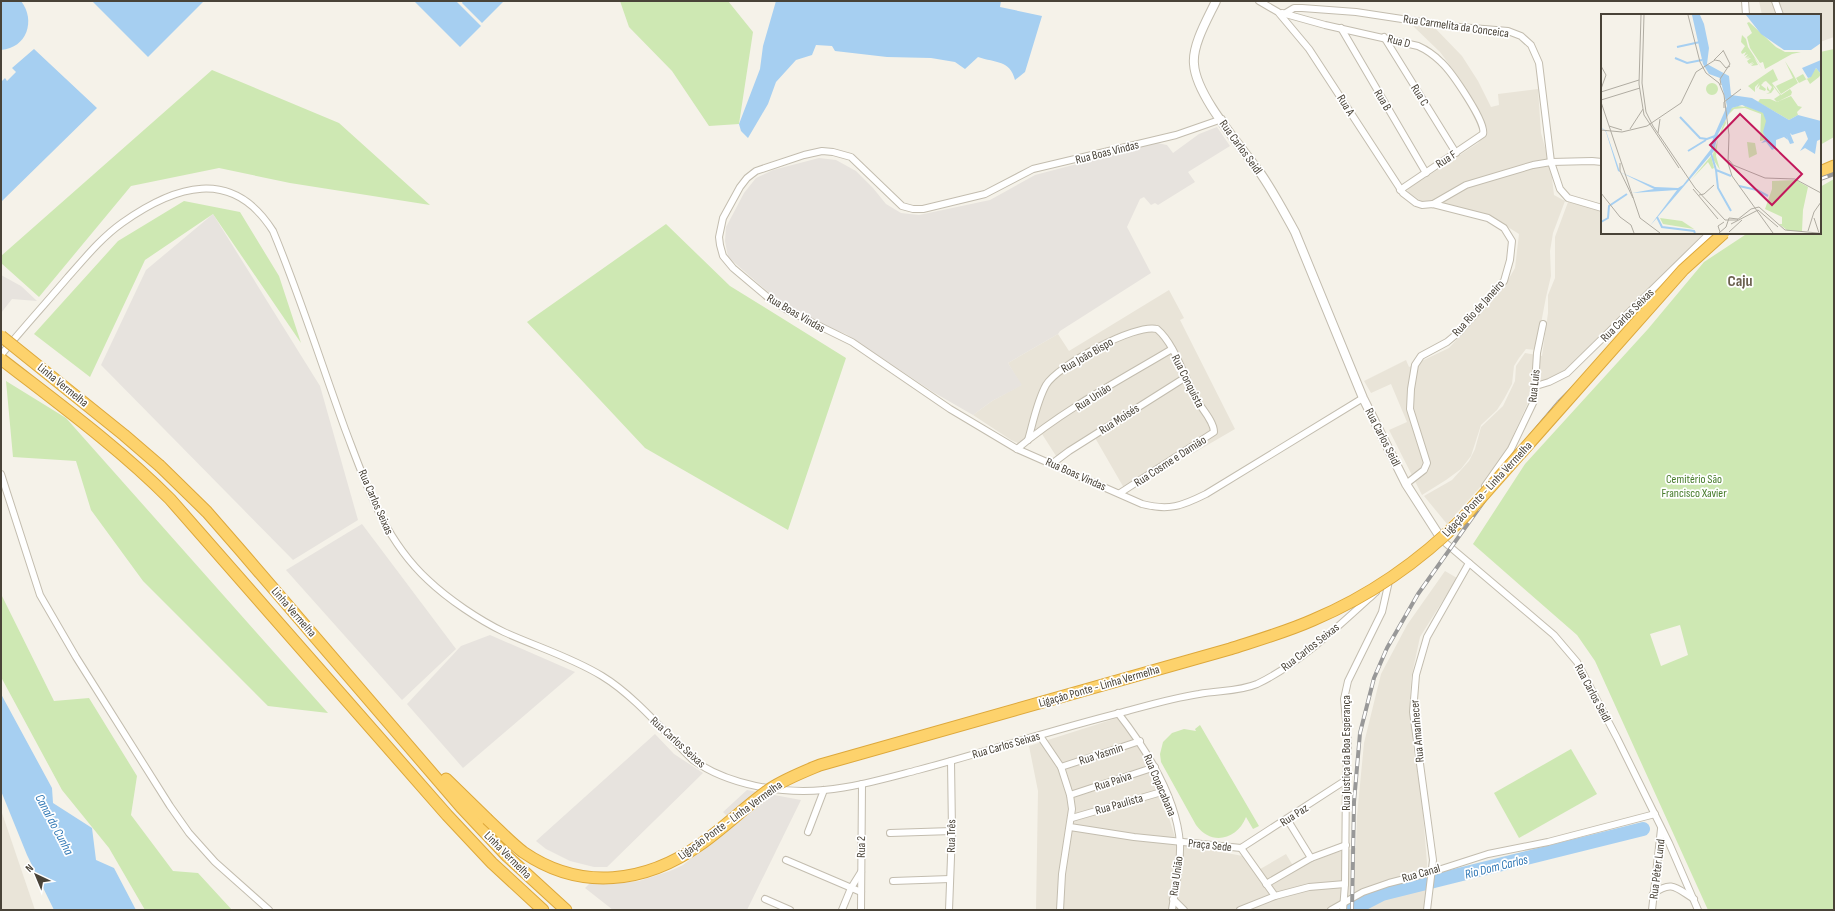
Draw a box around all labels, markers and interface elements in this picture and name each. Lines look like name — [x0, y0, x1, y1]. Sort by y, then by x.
street label: Rua Carmelita da Conceica — [1402, 12, 1510, 41]
inset map — [1601, 14, 1821, 234]
street label: Rua D — [1386, 31, 1412, 52]
street label: Rua C — [1407, 82, 1432, 109]
street label: Rua B — [1370, 87, 1395, 114]
street label: Rua A — [1333, 92, 1358, 119]
street label: Rua Carlos Seidl — [1216, 117, 1265, 177]
street label: Rua Boas Vindas — [1074, 137, 1140, 168]
street label: Rua F — [1433, 147, 1460, 172]
district label: Caju — [1728, 272, 1752, 291]
street label: Rua Rio de Janeiro — [1449, 277, 1508, 340]
street label: Rua Carlos Seixas — [1597, 285, 1657, 345]
street label: Rua Boas Vindas — [764, 291, 828, 336]
street label: Rua João Bispo — [1058, 334, 1116, 376]
street label: Rua Conquista — [1168, 352, 1208, 411]
street label: Linha Vermelha — [34, 360, 92, 411]
street label: Rua Luis — [1525, 369, 1544, 403]
street label: Rua União — [1072, 380, 1114, 415]
street label: Rua Moisés — [1096, 401, 1142, 438]
street label: Rua Carlos Seidl — [1361, 405, 1404, 469]
street label: Rua Cosme e Damião — [1131, 432, 1209, 490]
street label: Ligação Ponte - Linha Vermelha — [1439, 438, 1536, 540]
street label: Rua Boas Vindas — [1043, 454, 1109, 495]
street label: Rua Carlos Seixas — [355, 467, 397, 537]
park label: Cemitério São Francisco Xavier — [1661, 472, 1727, 501]
street label: Linha Vermelha — [268, 584, 320, 641]
street label: Rua Carlos Seixas — [1278, 620, 1342, 675]
street label: Ligação Ponte - Linha Vermelha — [1037, 662, 1162, 711]
street label: Rua Carlos Seidl — [1571, 662, 1614, 725]
street label: Rua Justiça da Boa Esperança — [1339, 695, 1354, 811]
street label: Rua Amanhecer — [1407, 698, 1428, 763]
street label: Rua Carlos Seixas — [647, 713, 709, 771]
street label: Rua Carlos Seixas — [971, 729, 1042, 762]
street label: Rua Yasmin — [1077, 740, 1125, 769]
street label: Rua Copacabana — [1140, 752, 1179, 819]
street label: Rua Paiva — [1093, 768, 1134, 794]
street label: Ligação Ponte - Linha Vermelha — [675, 777, 786, 863]
street label: Rua Paulista — [1094, 790, 1145, 818]
water label: Canal do Cunha — [31, 791, 77, 858]
street label: Rua Paz — [1277, 800, 1312, 830]
street label: Rua Três — [944, 819, 959, 853]
street label: Linha Vermelha — [481, 828, 535, 883]
street label: Rua 2 — [854, 836, 869, 858]
street label: Praça Sede — [1187, 836, 1233, 855]
street label: Rua Péter Lund — [1646, 838, 1669, 900]
water label: Rio Dom Carlos — [1463, 851, 1530, 883]
north arrow — [16, 855, 56, 895]
street label: Rua União — [1166, 855, 1187, 897]
text: N — [23, 861, 36, 875]
street label: Rua Canal — [1400, 861, 1442, 886]

